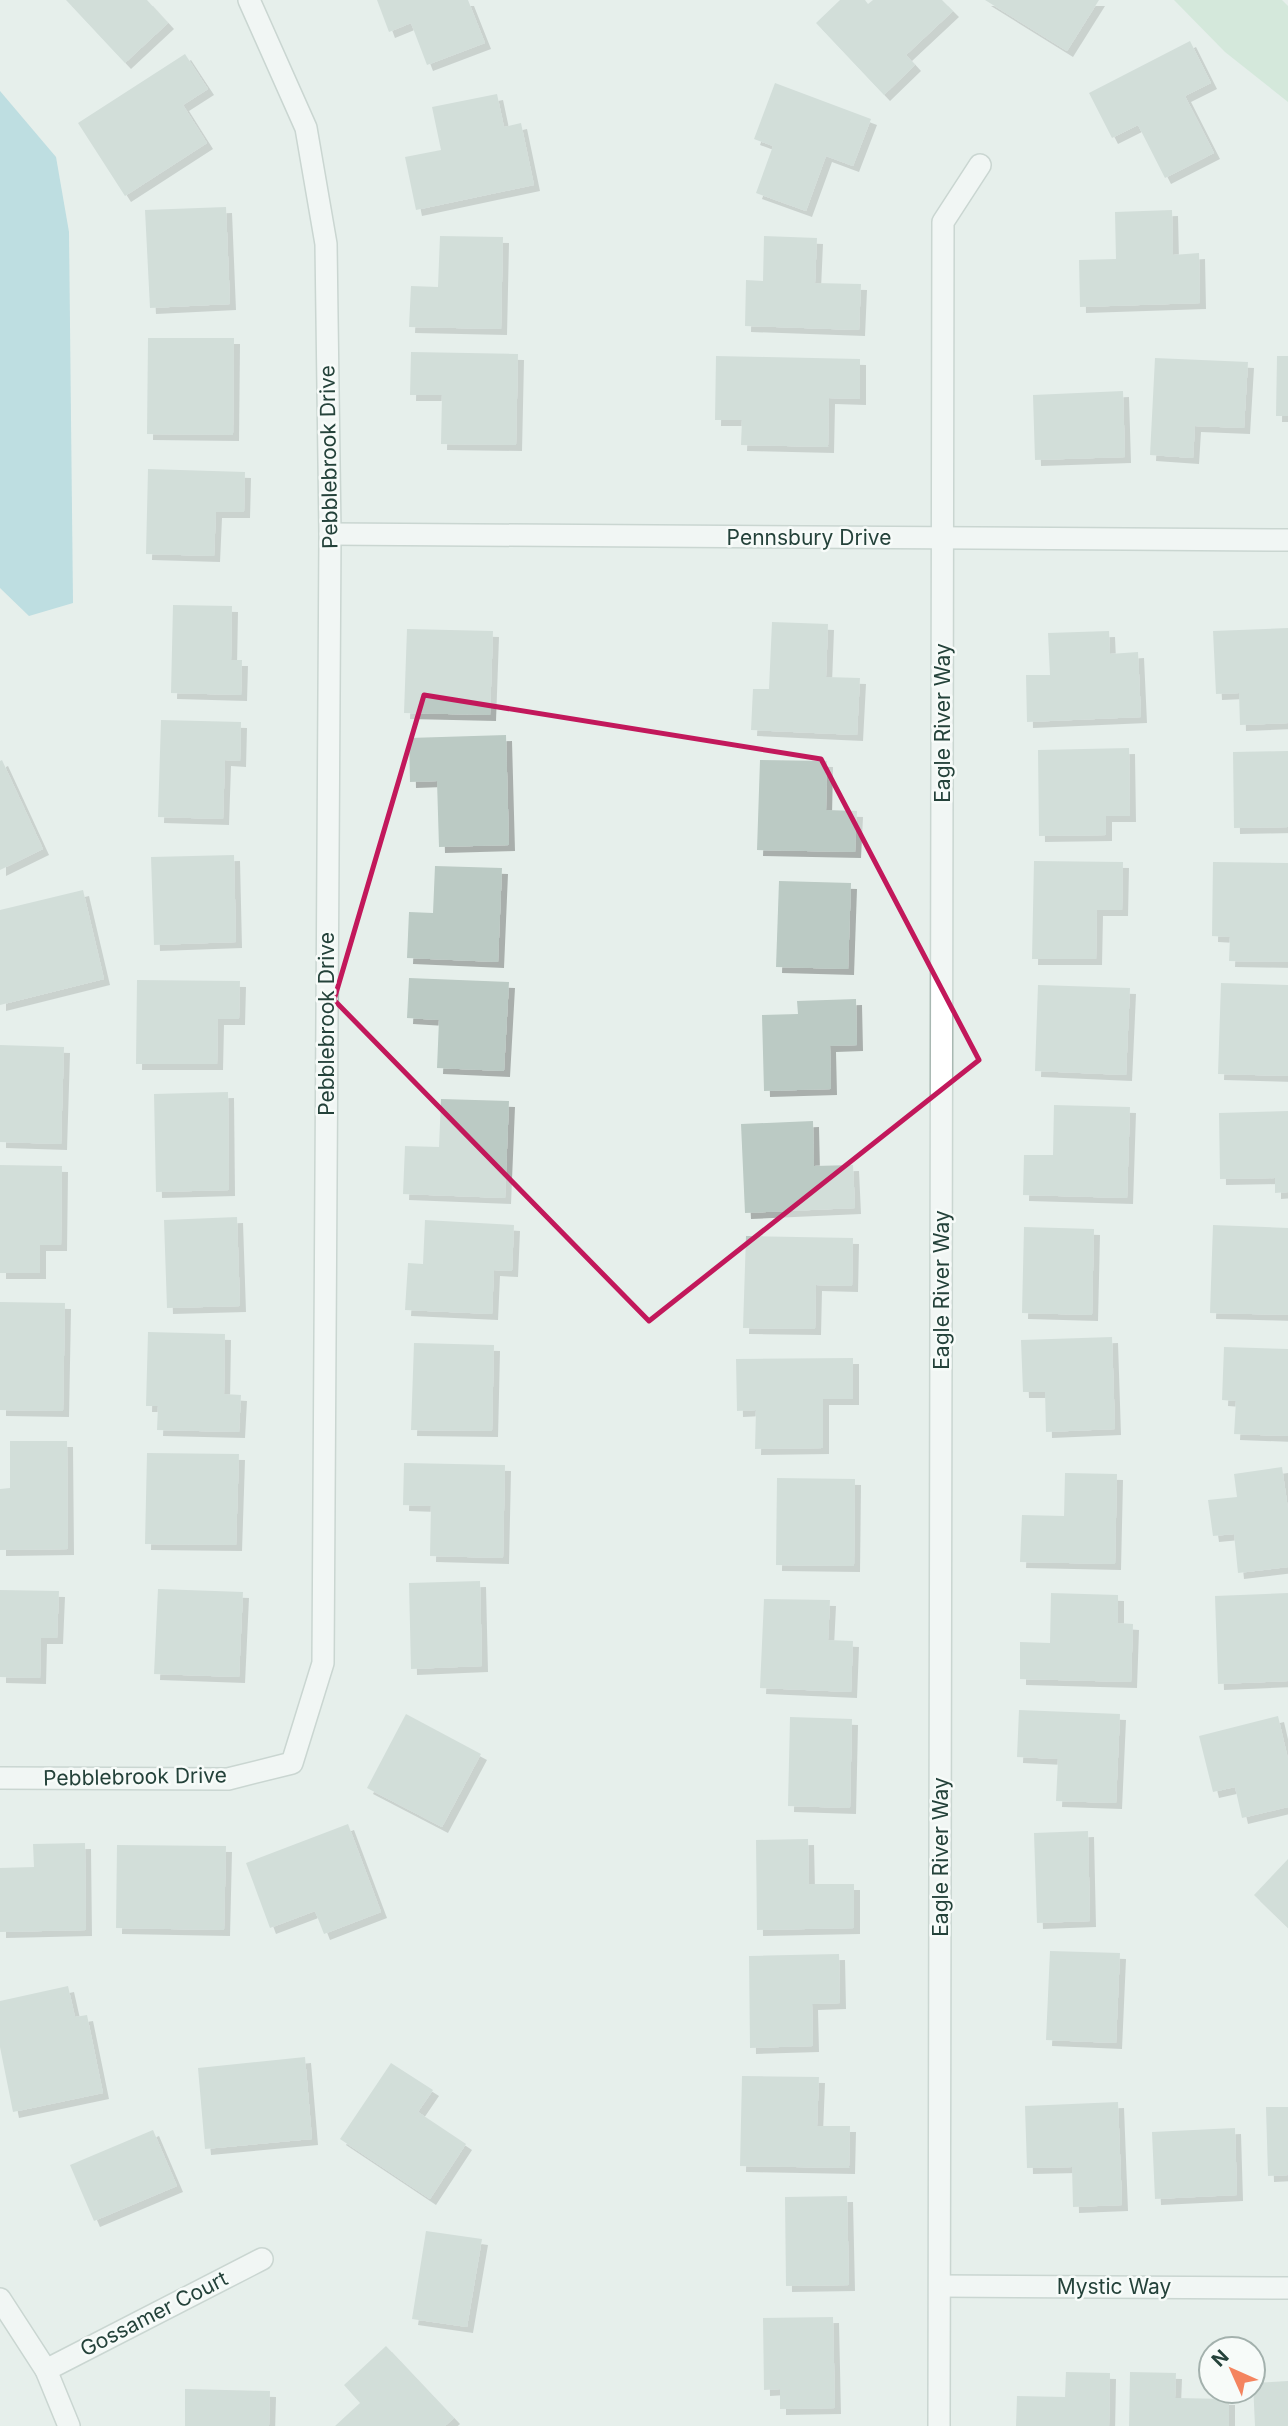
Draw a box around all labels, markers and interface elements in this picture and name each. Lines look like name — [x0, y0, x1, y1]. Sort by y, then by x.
street label: Pebblebrook Drive — [314, 365, 343, 549]
street label: Pennsbury Drive — [727, 525, 891, 550]
street label: Eagle River Way — [930, 643, 955, 803]
street label: Pebblebrook Drive — [314, 932, 339, 1116]
street label: Eagle River Way — [929, 1210, 954, 1370]
street label: Pebblebrook Drive — [43, 1762, 227, 1791]
street label: Eagle River Way — [928, 1777, 953, 1937]
street label: Gossamer Court — [76, 2266, 232, 2361]
street label: Mystic Way — [1057, 2274, 1172, 2299]
north arrow — [1197, 2335, 1267, 2405]
text: N — [1207, 2345, 1234, 2372]

